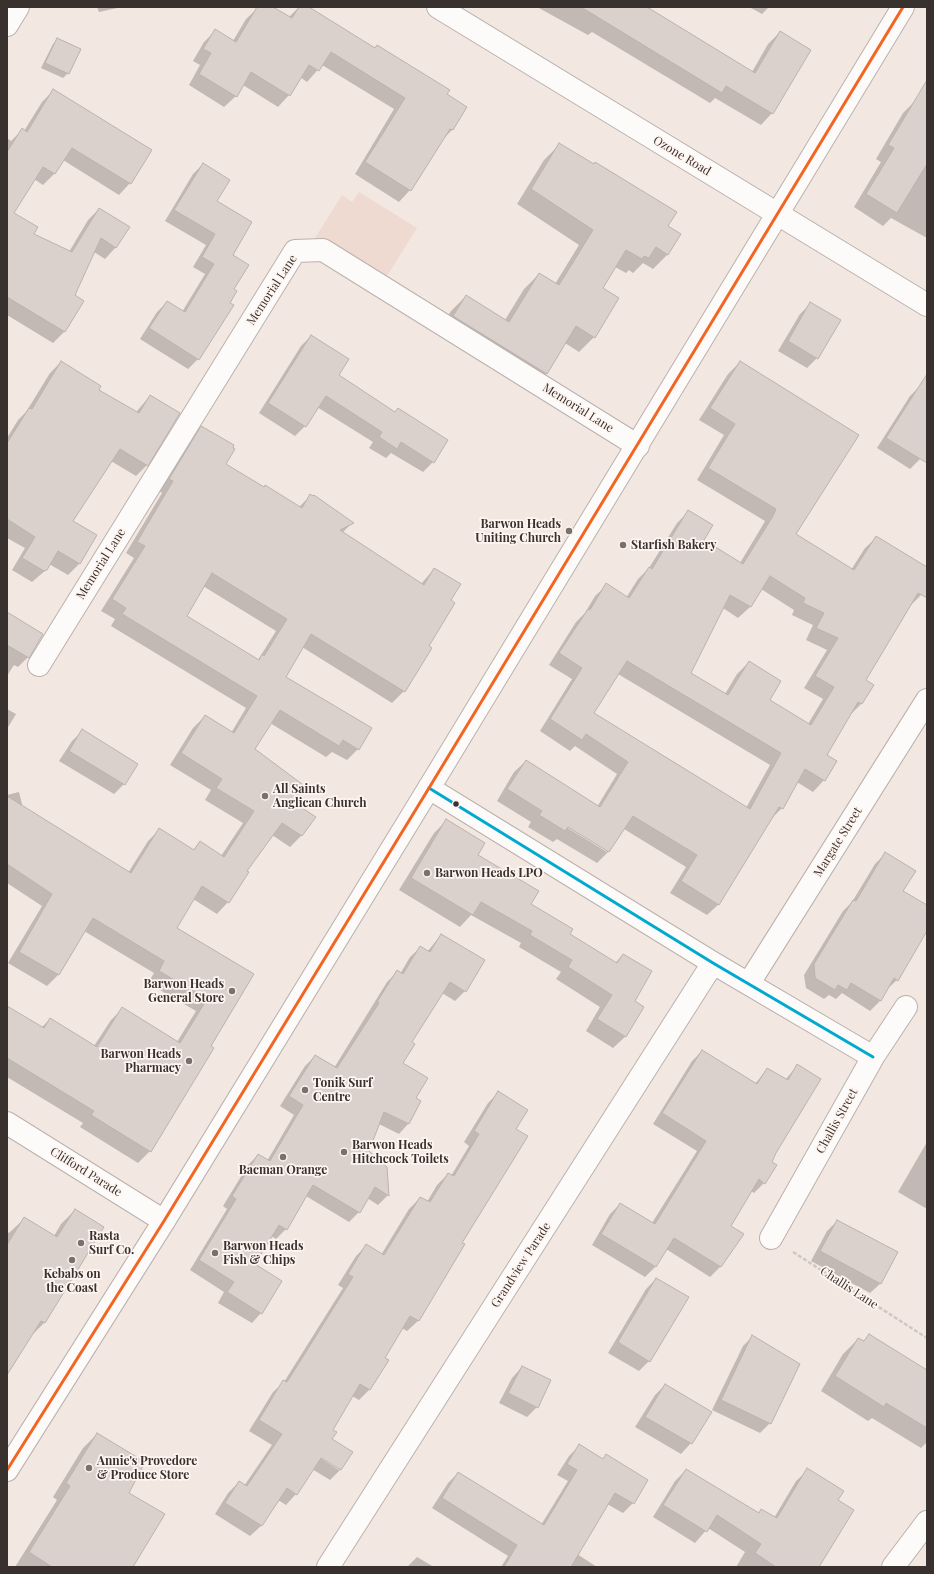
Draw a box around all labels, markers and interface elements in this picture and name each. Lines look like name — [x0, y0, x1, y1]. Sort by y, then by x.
street label: Ozone Road — [651, 133, 713, 179]
street label: Memorial Lane — [244, 252, 300, 328]
street label: Memorial Lane — [540, 380, 616, 436]
place label: Barwon Heads Uniting Church — [475, 517, 561, 545]
street label: Memorial Lane — [73, 526, 129, 602]
marker: Barwon Heads Uniting Church — [564, 526, 574, 536]
place label: Starfish Bakery — [631, 538, 716, 552]
marker: Starfish Bakery — [618, 540, 628, 550]
place label: All Saints Anglican Church — [273, 782, 366, 810]
marker: All Saints Anglican Church — [260, 791, 270, 801]
unlabelled marker — [451, 799, 461, 809]
street label: Margate Street — [811, 805, 865, 879]
place label: Barwon Heads LPO — [435, 866, 543, 880]
marker: Barwon Heads LPO — [422, 868, 432, 878]
place label: Barwon Heads General Store — [144, 977, 224, 1005]
marker: Barwon Heads General Store — [227, 986, 237, 996]
place label: Barwon Heads Pharmacy — [101, 1047, 181, 1075]
marker: Barwon Heads Pharmacy — [184, 1056, 194, 1066]
place label: Tonik Surf Centre — [313, 1076, 372, 1104]
marker: Tonik Surf Centre — [300, 1085, 310, 1095]
street label: Challis Street — [813, 1086, 861, 1156]
place label: Barwon Heads Hitchcock Toilets — [352, 1138, 449, 1166]
street label: Clifford Parade — [48, 1144, 124, 1200]
marker: Barwon Heads Hitchcock Toilets — [339, 1147, 349, 1157]
marker: Bacman Orange — [278, 1152, 288, 1162]
place label: Bacman Orange — [239, 1163, 327, 1177]
street label: Grandview Parade — [488, 1220, 554, 1310]
place label: Rasta Surf Co. — [89, 1229, 134, 1257]
marker: Rasta Surf Co. — [76, 1238, 86, 1248]
place label: Barwon Heads Fish & Chips — [223, 1239, 303, 1267]
marker: Barwon Heads Fish & Chips — [210, 1248, 220, 1258]
marker: Kebabs on the Coast — [67, 1255, 77, 1265]
street label: Challis Lane — [817, 1264, 881, 1312]
place label: Kebabs on the Coast — [43, 1267, 101, 1295]
place label: Annie's Provedore & Produce Store — [97, 1454, 197, 1482]
marker: Annie's Provedore & Produce Store — [84, 1463, 94, 1473]

